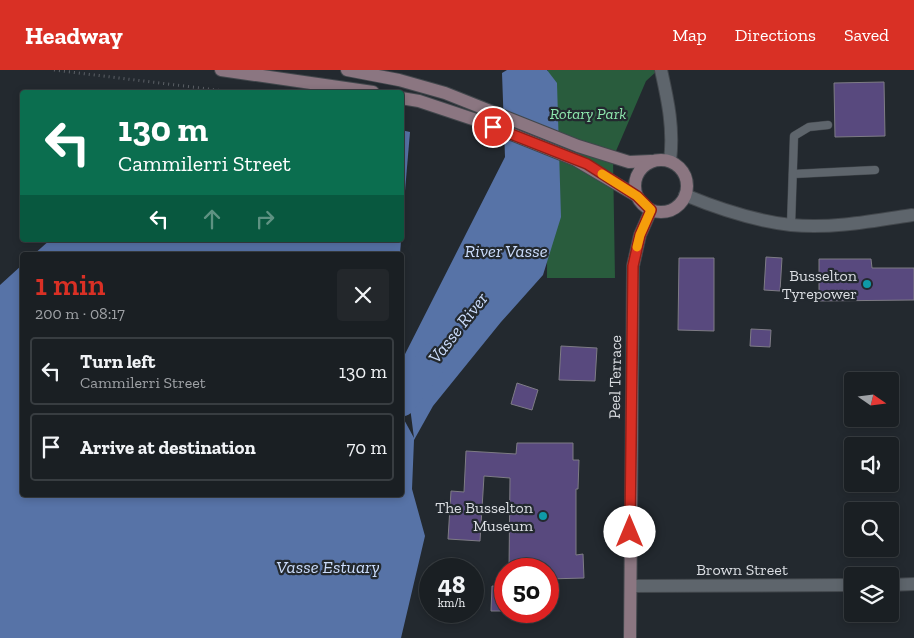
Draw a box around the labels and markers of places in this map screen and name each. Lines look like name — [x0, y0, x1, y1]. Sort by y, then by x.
pin — [472, 106, 514, 148]
place label: Busselton Tyrepower — [782, 266, 858, 303]
marker: Busselton Tyrepower — [861, 278, 873, 290]
place label: The Busselton Museum — [435, 498, 534, 535]
marker: The Busselton Museum — [537, 510, 549, 522]

